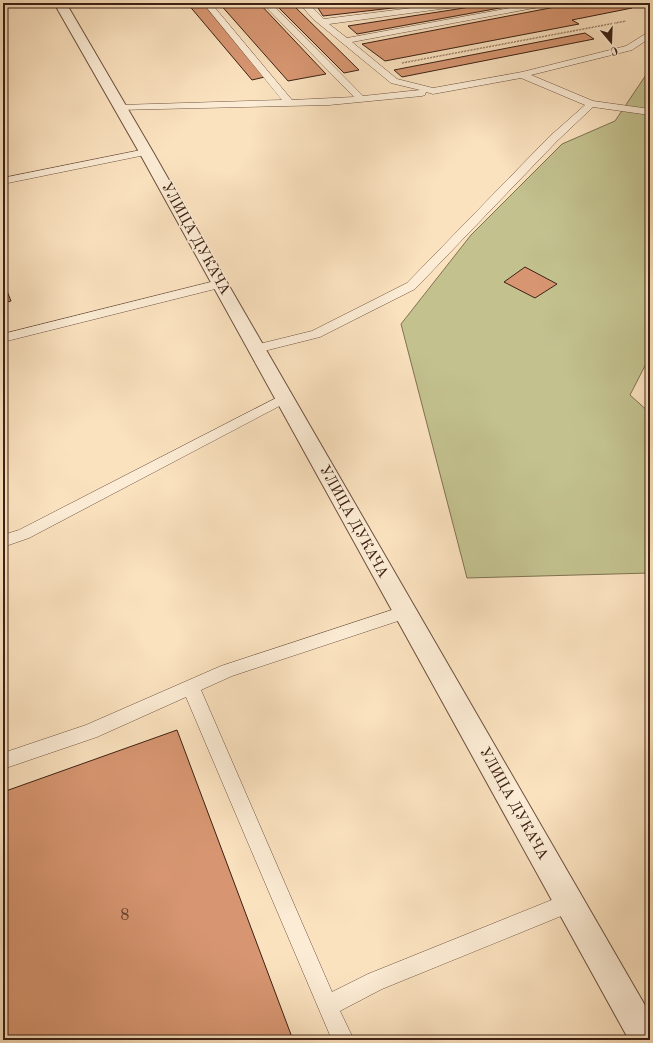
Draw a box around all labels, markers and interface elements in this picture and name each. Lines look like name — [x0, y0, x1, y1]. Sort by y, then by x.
north arrow — [591, 22, 631, 62]
text: С — [609, 44, 619, 56]
street label: УЛИЦА ДУКАЧА — [158, 180, 232, 298]
street label: УЛИЦА ДУКАЧА — [316, 463, 390, 581]
street label: УЛИЦА ДУКАЧА — [476, 745, 550, 863]
house number: 8 — [120, 908, 130, 924]

